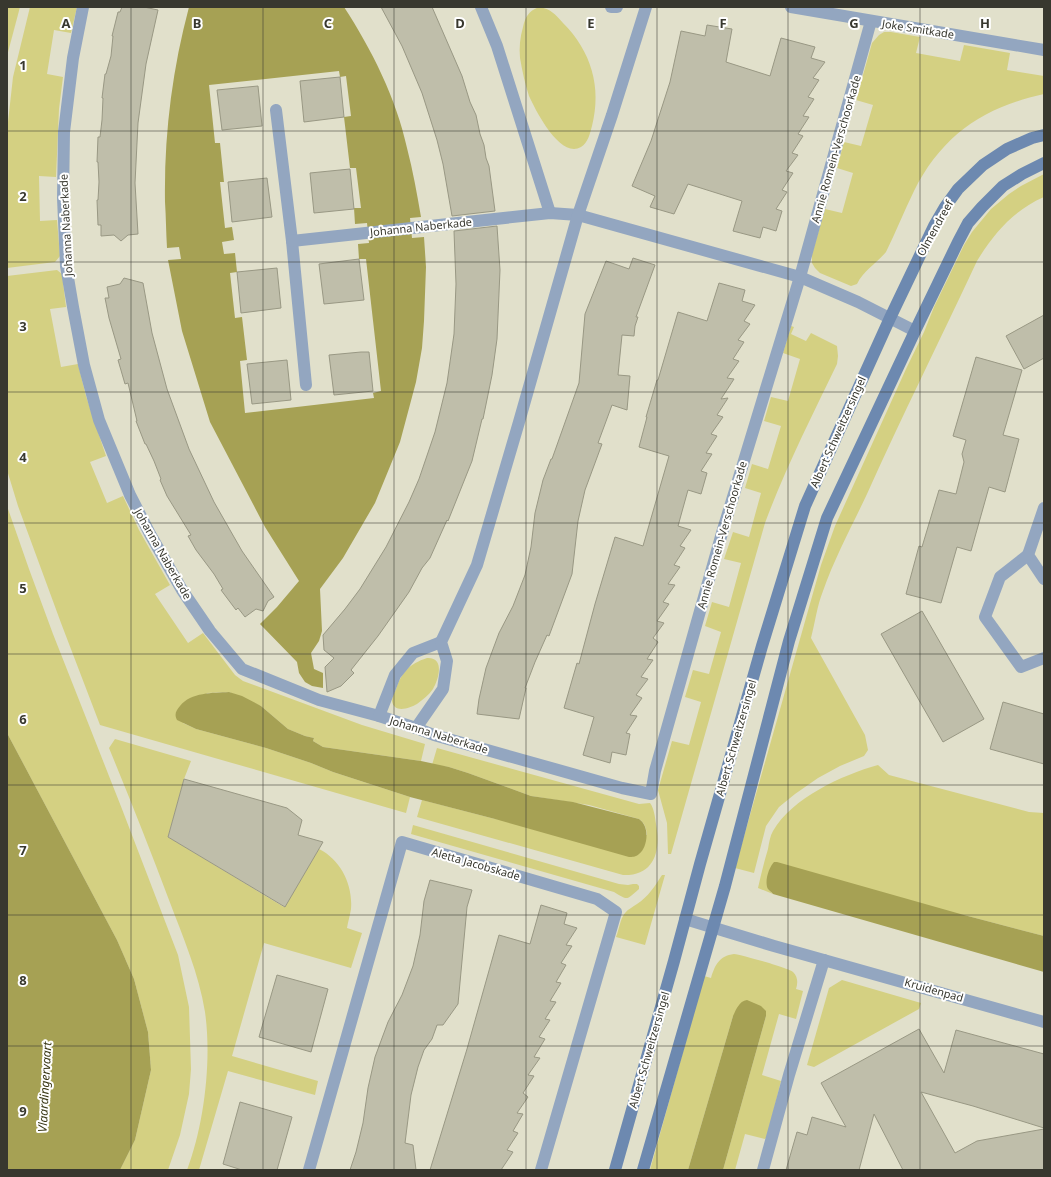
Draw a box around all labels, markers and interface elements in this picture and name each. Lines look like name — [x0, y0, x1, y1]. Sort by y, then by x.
text: A — [62, 14, 71, 32]
text: B — [193, 14, 201, 32]
text: C — [324, 14, 332, 32]
text: D — [455, 14, 465, 32]
text: E — [587, 14, 595, 32]
text: F — [719, 14, 727, 32]
text: G — [849, 14, 859, 32]
text: H — [980, 14, 990, 32]
street label: Joke Smitkade — [880, 15, 955, 42]
text: 1 — [19, 56, 27, 74]
street label: Annie Romein-Verschoorkade — [807, 73, 864, 224]
street label: Johanna Naberkade — [55, 174, 76, 278]
text: 2 — [19, 187, 27, 205]
street label: Olmendreef — [913, 196, 957, 259]
street label: Johanna Naberkade — [368, 214, 473, 239]
text: 3 — [19, 317, 27, 335]
street label: Albert Schweitzersingel — [806, 374, 869, 490]
text: 4 — [19, 448, 27, 466]
street label: Annie Romein-Verschoorkade — [693, 459, 750, 610]
street label: Johanna Naberkade — [131, 505, 196, 602]
text: 5 — [19, 579, 27, 597]
street label: Albert Schweitzersingel — [712, 678, 759, 798]
text: 6 — [19, 710, 27, 728]
street label: Johanna Naberkade — [387, 712, 490, 757]
text: 7 — [19, 841, 27, 859]
street label: Aletta Jacobskade — [430, 844, 522, 883]
text: 8 — [19, 971, 27, 989]
street label: Kruidenpad — [903, 974, 965, 1005]
street label: Albert Schweitzersingel — [625, 990, 672, 1110]
water label: Vlaardingervaart — [34, 1040, 55, 1133]
text: 9 — [19, 1102, 27, 1120]

